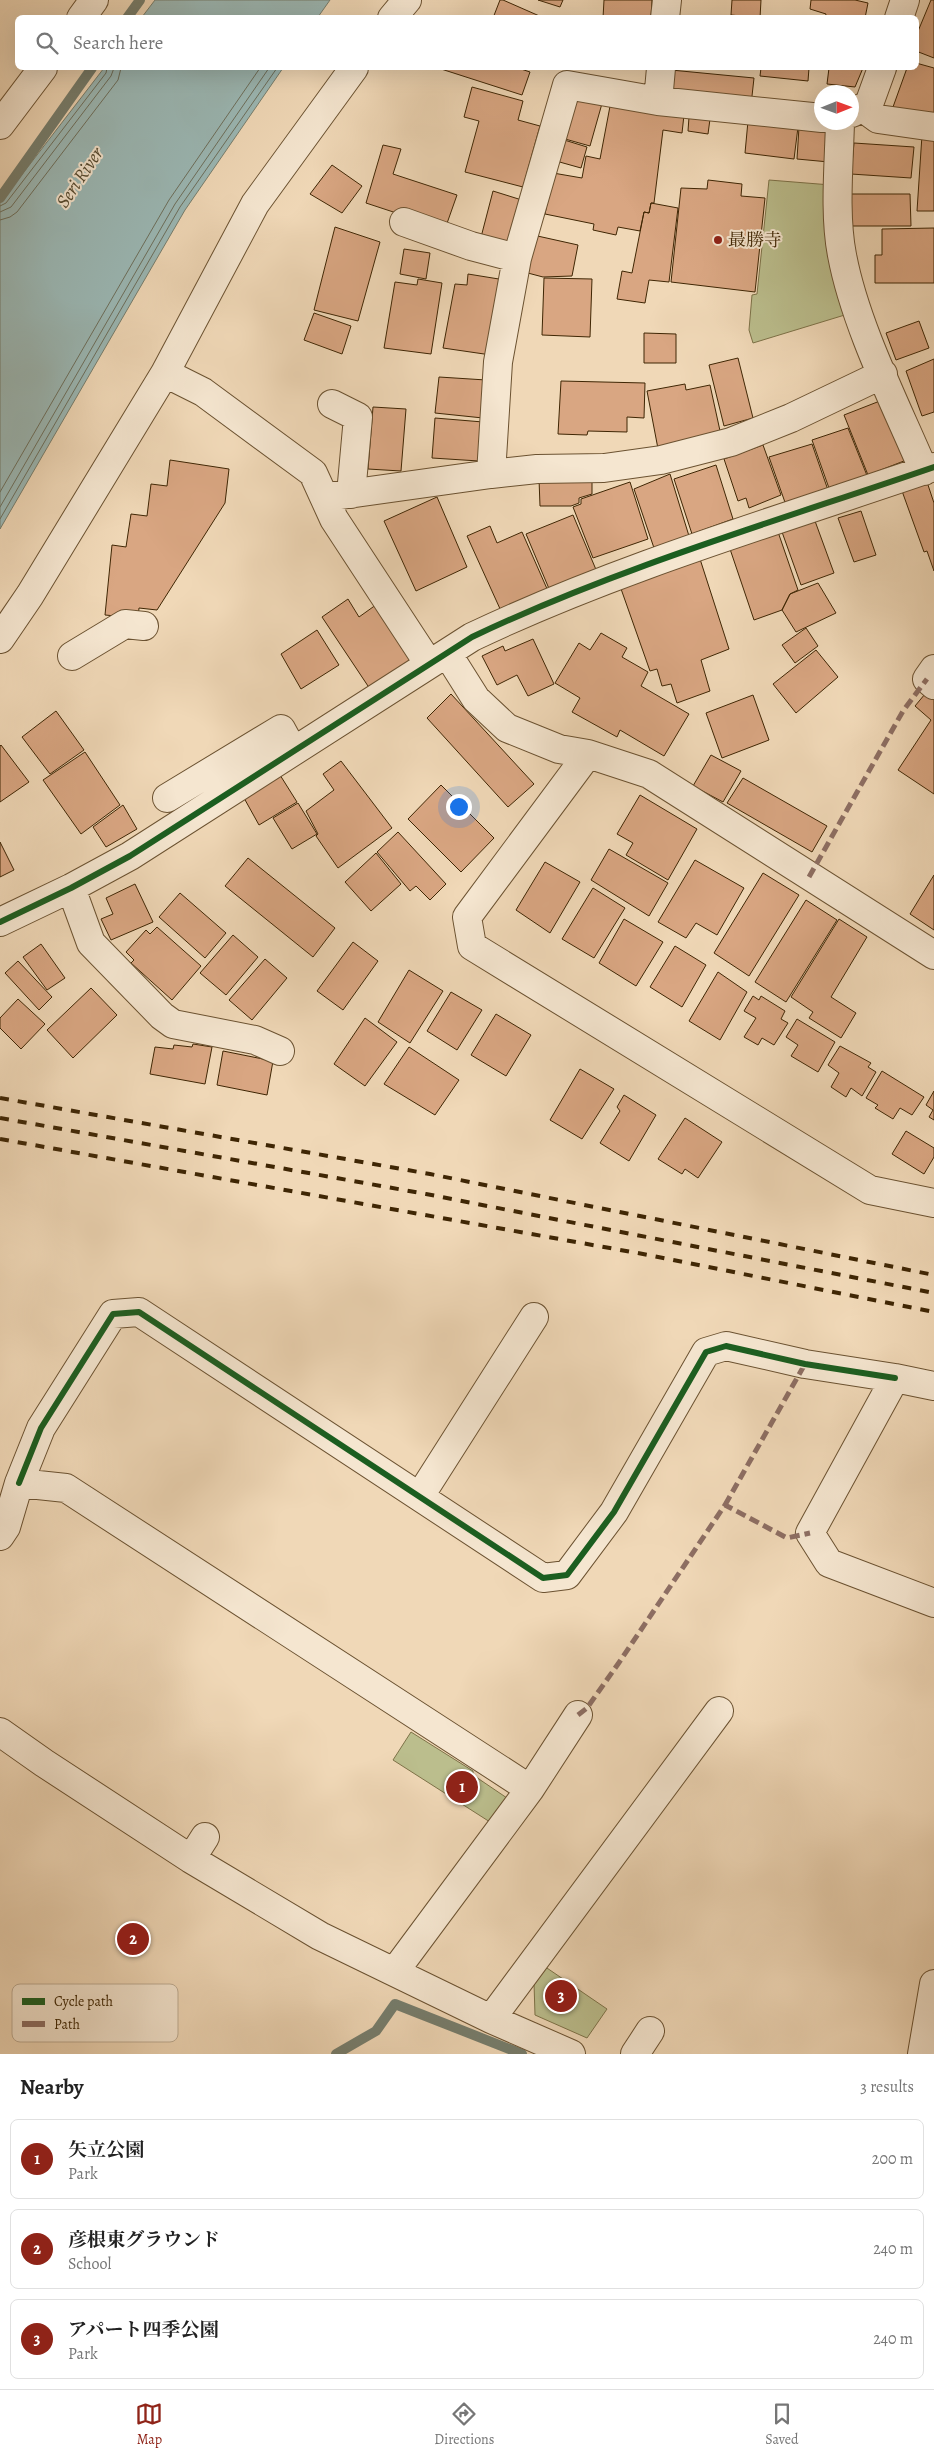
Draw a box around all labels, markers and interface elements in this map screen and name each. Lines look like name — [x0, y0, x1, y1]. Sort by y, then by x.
search box — [15, 15, 919, 70]
icon: search — [33, 29, 61, 57]
text: Search here — [73, 30, 163, 56]
north arrow — [814, 85, 859, 130]
water label: Seri River — [50, 141, 110, 213]
place label: 最勝寺 — [728, 228, 782, 252]
marker: 最勝寺 — [712, 234, 724, 246]
your location — [446, 794, 472, 820]
pin: 1 — [446, 1768, 478, 1806]
pin: 2 — [117, 1920, 149, 1958]
pin: 3 — [545, 1977, 577, 2015]
legend — [12, 1984, 178, 2042]
text: Cycle path — [54, 1992, 114, 2011]
text: Path — [54, 2015, 81, 2034]
text: Nearby — [20, 2073, 83, 2101]
text: 3 results — [860, 2076, 914, 2098]
text: 矢立公園 — [68, 2137, 144, 2163]
text: 1 — [34, 2148, 40, 2170]
text: 200 m — [872, 2148, 913, 2170]
text: Park — [68, 2163, 98, 2185]
text: 彦根東グラウンド — [68, 2227, 220, 2253]
text: 2 — [33, 2238, 41, 2260]
text: 240 m — [873, 2238, 913, 2260]
text: School — [68, 2253, 111, 2275]
text: アパート四季公園 — [68, 2317, 218, 2343]
text: 3 — [34, 2328, 40, 2350]
text: 240 m — [873, 2328, 913, 2350]
text: Park — [68, 2343, 98, 2365]
tab: Map — [135, 2400, 163, 2449]
tab: Directions — [434, 2400, 494, 2449]
tab: Saved — [765, 2400, 799, 2449]

